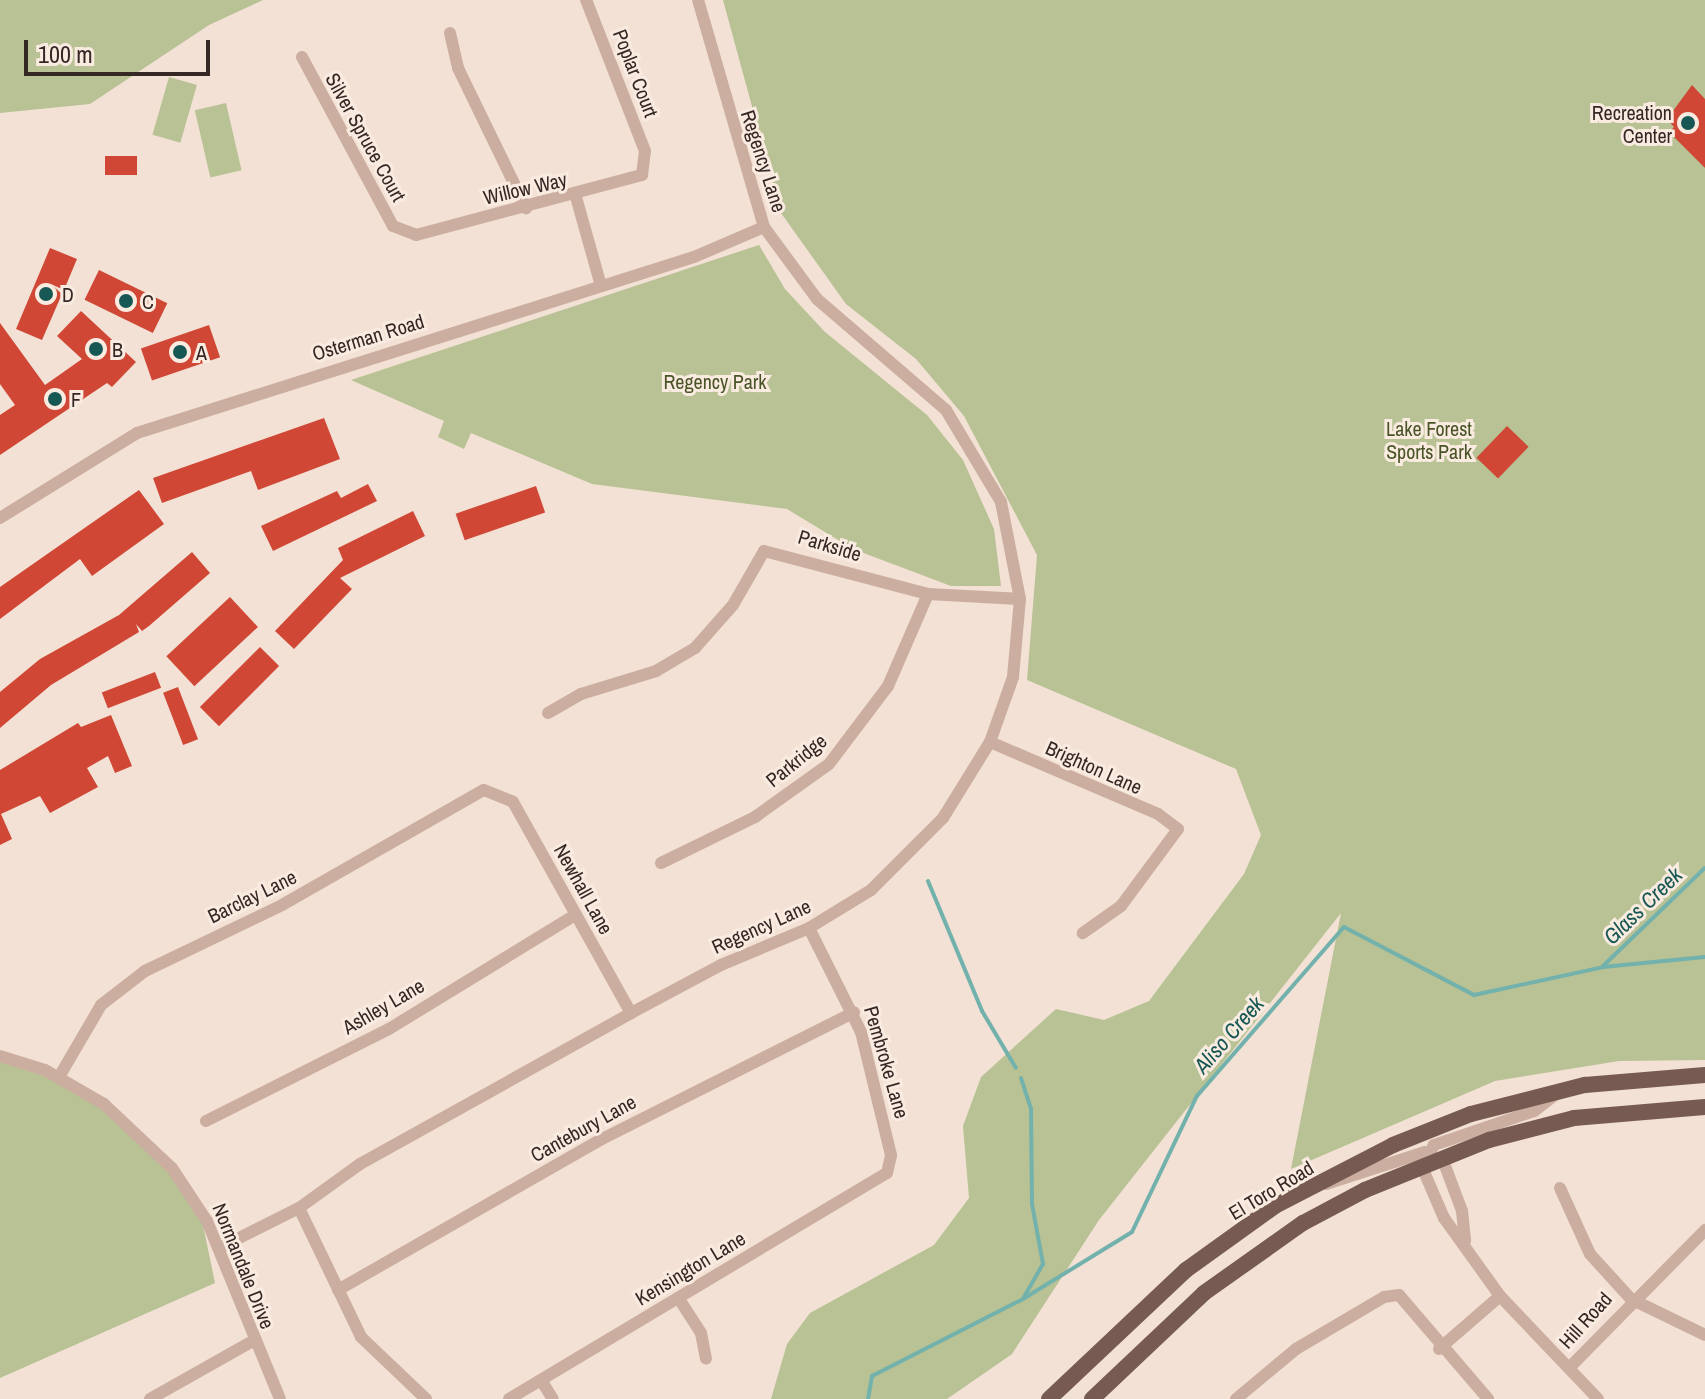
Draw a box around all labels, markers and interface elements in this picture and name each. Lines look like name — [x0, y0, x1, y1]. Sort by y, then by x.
scale bar — [28, 24, 214, 74]
street label: Poplar Court — [608, 26, 664, 120]
text: 100 m — [38, 38, 93, 70]
street label: Silver Spruce Court — [321, 69, 411, 205]
place label: Recreation Center — [1592, 100, 1672, 147]
street label: Regency Lane — [736, 107, 792, 215]
marker: Recreation Center — [1679, 114, 1697, 132]
street label: Willow Way — [481, 167, 569, 209]
place label: D — [62, 282, 74, 306]
marker: D — [37, 285, 55, 303]
place label: C — [142, 289, 154, 313]
marker: C — [117, 292, 135, 310]
street label: Osterman Road — [309, 309, 427, 365]
place label: B — [112, 337, 123, 361]
marker: B — [87, 340, 105, 358]
place label: A — [196, 340, 207, 364]
marker: A — [171, 343, 189, 361]
park label: Regency Park — [664, 369, 766, 393]
place label: F — [71, 387, 81, 411]
marker: F — [46, 390, 64, 408]
park label: Lake Forest Sports Park — [1386, 417, 1472, 464]
street label: Parkside — [796, 524, 864, 566]
street label: Parkridge — [761, 728, 831, 792]
street label: Brighton Lane — [1042, 735, 1146, 799]
street label: Newhall Lane — [549, 840, 619, 938]
water label: Glass Creek — [1598, 862, 1688, 950]
street label: Barclay Lane — [204, 864, 300, 928]
street label: Regency Lane — [708, 894, 814, 958]
street label: Ashley Lane — [338, 973, 428, 1039]
water label: Aliso Creek — [1188, 991, 1270, 1079]
street label: Pembroke Lane — [860, 1003, 914, 1121]
street label: Cantebury Lane — [526, 1089, 640, 1167]
street label: El Toro Road — [1224, 1155, 1318, 1225]
street label: Normandale Drive — [208, 1200, 280, 1332]
street label: Kensington Lane — [631, 1226, 749, 1310]
street label: Hill Road — [1554, 1287, 1616, 1353]

